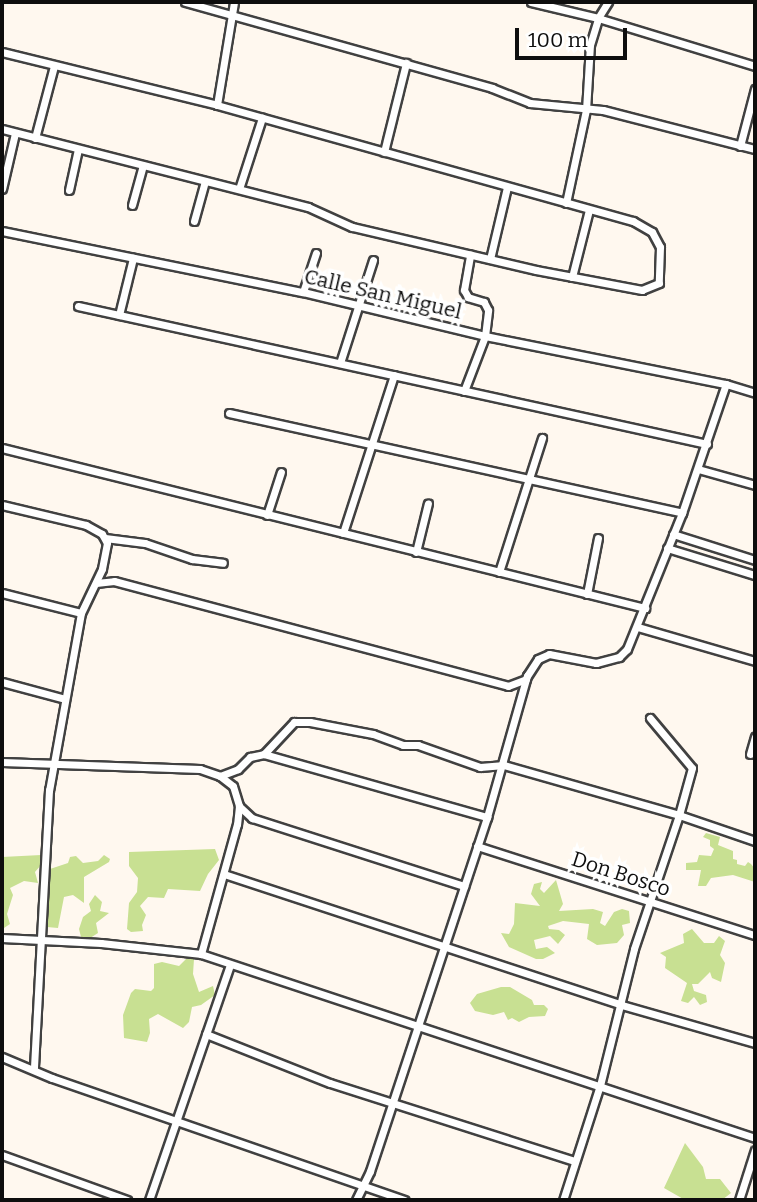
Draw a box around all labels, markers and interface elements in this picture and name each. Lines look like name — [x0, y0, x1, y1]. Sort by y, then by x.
scale bar — [519, 14, 631, 58]
text: 100 m — [528, 27, 588, 53]
street label: Calle San Miguel — [302, 264, 464, 324]
street label: Don Bosco — [568, 846, 674, 902]

